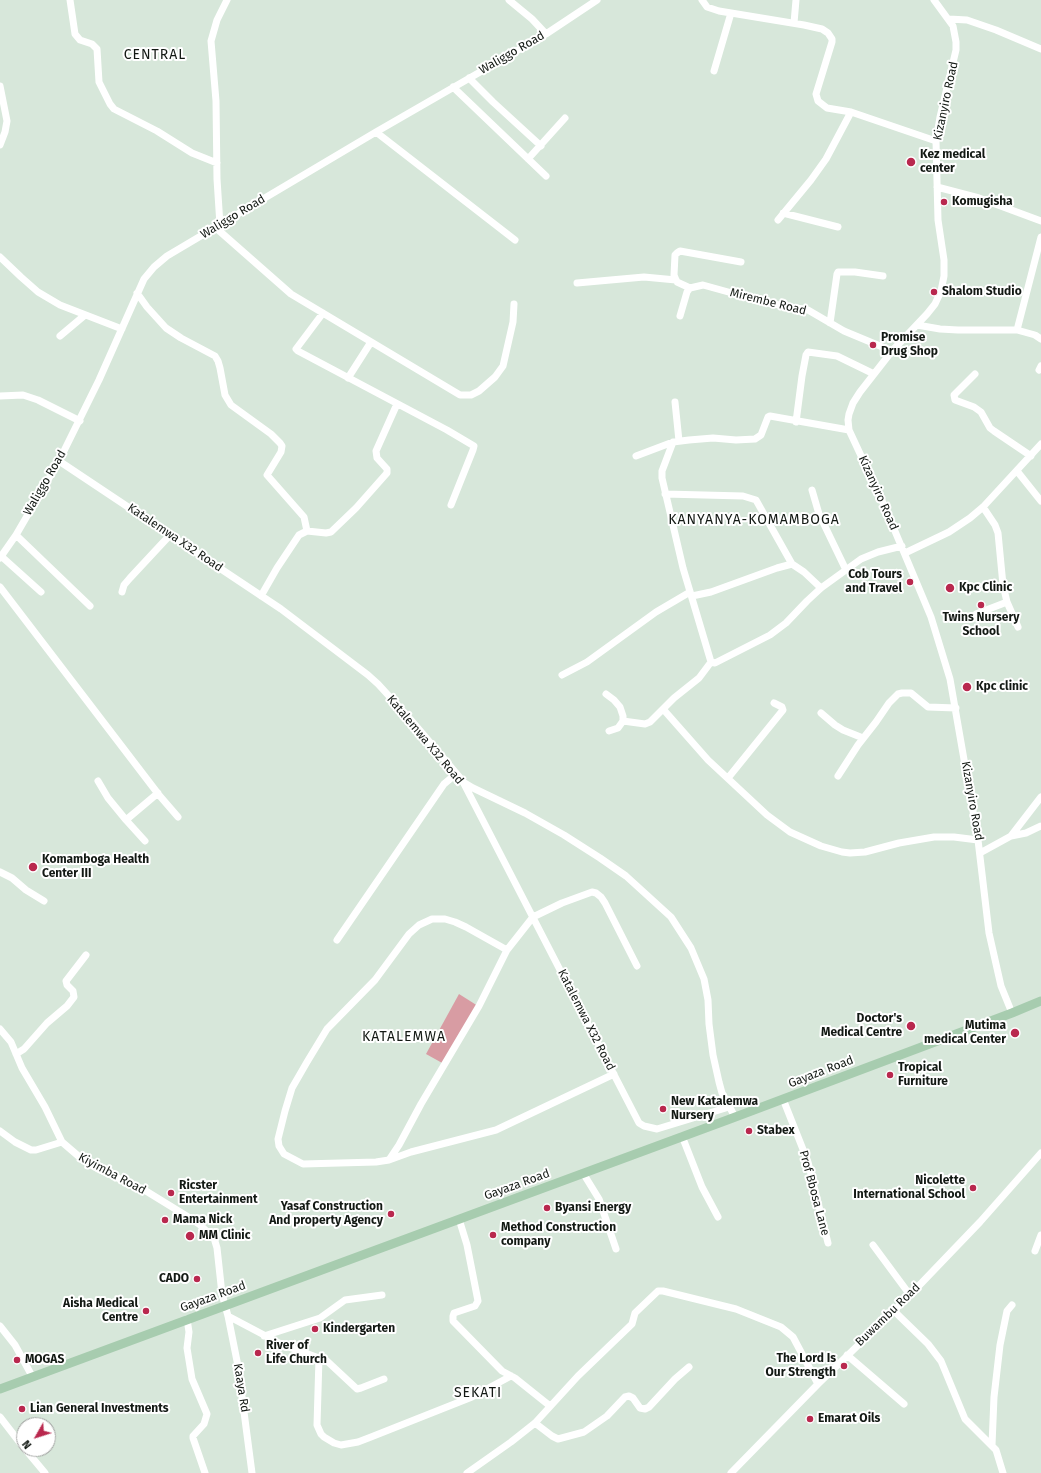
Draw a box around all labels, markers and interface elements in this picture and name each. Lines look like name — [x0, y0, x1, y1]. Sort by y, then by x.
street label: Waliggo Road — [477, 29, 547, 77]
district label: CENTRAL — [124, 47, 186, 63]
street label: Kizanyiro Road — [931, 60, 961, 142]
place label: Kez medical center — [920, 148, 985, 176]
marker: Kez medical center — [905, 156, 917, 168]
street label: Waliggo Road — [198, 192, 268, 242]
place label: Komugisha — [952, 195, 1013, 209]
marker: Komugisha — [939, 197, 949, 207]
place label: Shalom Studio — [942, 285, 1022, 299]
street label: Mirembe Road — [728, 286, 808, 318]
marker: Shalom Studio — [929, 287, 939, 297]
place label: Promise Drug Shop — [881, 331, 938, 359]
marker: Promise Drug Shop — [868, 340, 878, 350]
street label: Waliggo Road — [21, 448, 69, 518]
street label: Kizanyiro Road — [855, 453, 901, 533]
street label: Katalemwa X32 Road — [125, 501, 225, 575]
district label: KANYANYA-KOMAMBOGA — [668, 512, 840, 528]
place label: Cob Tours and Travel — [845, 568, 902, 596]
marker: Cob Tours and Travel — [905, 577, 915, 587]
place label: Kpc Clinic — [959, 581, 1012, 595]
marker: Kpc Clinic — [944, 582, 956, 594]
marker: Twins Nursery School — [976, 600, 986, 610]
place label: Twins Nursery School — [943, 611, 1019, 639]
place label: Kpc clinic — [976, 680, 1028, 694]
marker: Kpc clinic — [961, 681, 973, 693]
street label: Katalemwa X32 Road — [384, 693, 466, 787]
street label: Kizanyiro Road — [958, 760, 986, 842]
place label: Komamboga Health Center III — [42, 853, 149, 881]
marker: Komamboga Health Center III — [27, 861, 39, 873]
street label: Katalemwa X32 Road — [554, 967, 618, 1073]
place label: Doctor's Medical Centre — [821, 1012, 902, 1040]
place label: Mutima medical Center — [924, 1019, 1006, 1047]
marker: Doctor's Medical Centre — [905, 1020, 917, 1032]
marker: Mutima medical Center — [1009, 1027, 1021, 1039]
district label: KATALEMWA — [362, 1029, 446, 1045]
street label: Gayaza Road — [786, 1053, 856, 1091]
place label: Tropical Furniture — [898, 1061, 948, 1089]
marker: Tropical Furniture — [885, 1070, 895, 1080]
place label: New Katalemwa Nursery — [671, 1095, 758, 1123]
marker: New Katalemwa Nursery — [658, 1104, 668, 1114]
place label: Stabex — [757, 1124, 795, 1138]
marker: Stabex — [744, 1126, 754, 1136]
street label: Prof Bbosa Lane — [796, 1149, 832, 1237]
street label: Kiyimba Road — [76, 1150, 148, 1198]
street label: Gayaza Road — [482, 1167, 552, 1203]
place label: Nicolette International School — [853, 1174, 965, 1202]
place label: Ricster Entertainment — [179, 1179, 258, 1207]
marker: Nicolette International School — [968, 1183, 978, 1193]
marker: Ricster Entertainment — [166, 1188, 176, 1198]
place label: Yasaf Construction And property Agency — [269, 1200, 383, 1228]
place label: Byansi Energy — [555, 1201, 631, 1215]
marker: Byansi Energy — [542, 1203, 552, 1213]
marker: Yasaf Construction And property Agency — [386, 1209, 396, 1219]
place label: Mama Nick — [173, 1213, 232, 1227]
marker: Mama Nick — [160, 1215, 170, 1225]
place label: Method Construction company — [501, 1221, 616, 1249]
place label: MM Clinic — [199, 1229, 250, 1243]
marker: MM Clinic — [184, 1230, 196, 1242]
marker: Method Construction company — [488, 1230, 498, 1240]
place label: CADO — [159, 1272, 189, 1286]
marker: CADO — [192, 1274, 202, 1284]
street label: Gayaza Road — [178, 1279, 248, 1315]
street label: Buwambu Road — [853, 1280, 923, 1350]
place label: Aisha Medical Centre — [63, 1297, 138, 1325]
marker: Aisha Medical Centre — [141, 1306, 151, 1316]
place label: Kindergarten — [323, 1322, 395, 1336]
marker: Kindergarten — [310, 1324, 320, 1334]
place label: River of Life Church — [266, 1339, 327, 1367]
marker: River of Life Church — [253, 1348, 263, 1358]
place label: The Lord Is Our Strength — [766, 1352, 836, 1380]
place label: MOGAS — [25, 1353, 64, 1367]
marker: MOGAS — [12, 1355, 22, 1365]
marker: The Lord Is Our Strength — [839, 1361, 849, 1371]
street label: Kaaya Rd — [230, 1362, 252, 1414]
district label: SEKATI — [454, 1385, 502, 1401]
place label: Lian General Investments — [30, 1402, 169, 1416]
marker: Lian General Investments — [17, 1404, 27, 1414]
place label: Emarat Oils — [818, 1412, 880, 1426]
marker: Emarat Oils — [805, 1414, 815, 1424]
north arrow — [16, 1417, 56, 1457]
text: N — [20, 1437, 34, 1451]

